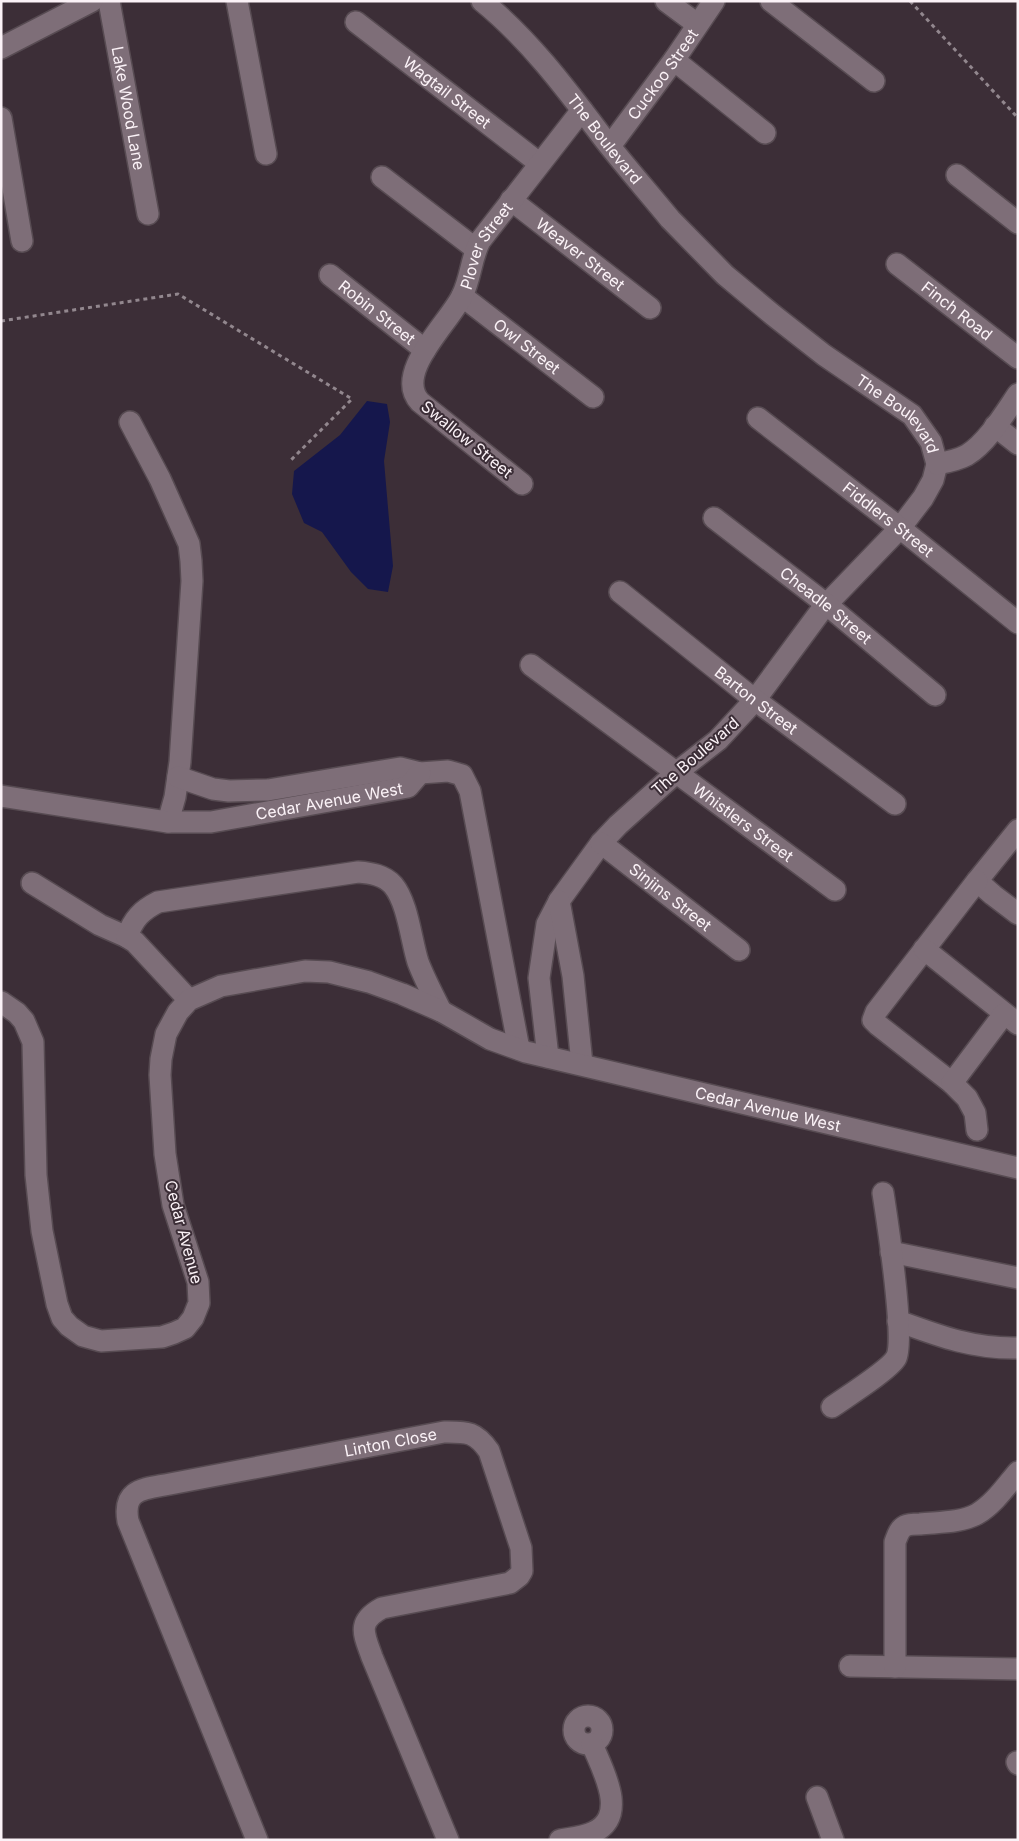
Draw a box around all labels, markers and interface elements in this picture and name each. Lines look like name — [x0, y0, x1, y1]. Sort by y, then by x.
street label: Cuckoo Street — [623, 25, 702, 124]
street label: Lake Wood Lane — [107, 45, 150, 172]
street label: Wagtail Street — [399, 52, 495, 132]
street label: The Boulevard — [563, 90, 647, 188]
street label: Plover Street — [456, 198, 517, 292]
street label: Weaver Street — [532, 213, 629, 295]
street label: Robin Street — [335, 276, 420, 349]
street label: Finch Road — [918, 277, 997, 344]
street label: Owl Street — [490, 314, 564, 378]
street label: The Boulevard — [852, 370, 944, 455]
street label: Swallow Street — [417, 396, 517, 482]
street label: Fiddlers Street — [839, 477, 938, 561]
street label: Cheadle Street — [776, 562, 876, 648]
street label: Barton Street — [711, 662, 802, 738]
street label: The Boulevard — [647, 713, 743, 799]
street label: Cedar Avenue West — [254, 778, 404, 824]
street label: Whistlers Street — [689, 778, 797, 866]
street label: Sinjins Street — [625, 859, 716, 935]
street label: Cedar Avenue West — [693, 1082, 843, 1136]
street label: Cedar Avenue — [161, 1178, 207, 1286]
street label: Linton Close — [342, 1424, 438, 1461]

